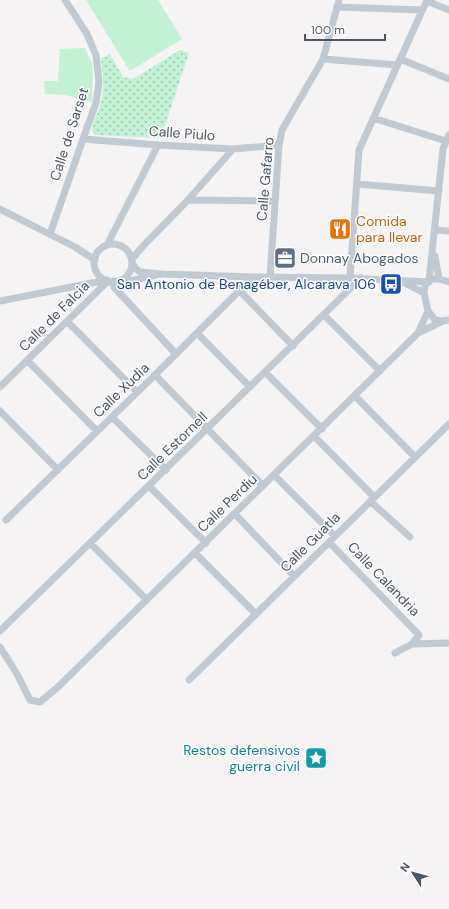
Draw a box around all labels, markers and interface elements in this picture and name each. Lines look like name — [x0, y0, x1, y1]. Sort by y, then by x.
scale bar — [305, 16, 385, 42]
text: 100 m — [311, 22, 345, 38]
street label: Calle de Sarset — [45, 85, 93, 183]
street label: Calle Piulo — [148, 122, 216, 144]
street label: Calle Gafarro — [252, 136, 278, 222]
place label: Comida para llevar — [356, 212, 423, 246]
restaurant icon: Comida para llevar — [327, 216, 353, 242]
office icon: Donnay Abogados — [272, 245, 298, 271]
place label: Donnay Abogados — [300, 249, 419, 267]
bus stop icon: San Antonio de Benagéber, Alcarava 106 — [378, 271, 404, 297]
place label: San Antonio de Benagéber, Alcarava 106 — [117, 275, 376, 293]
street label: Calle de Falcia — [15, 277, 93, 355]
street label: Calle Xudia — [89, 359, 153, 421]
street label: Calle Estornell — [133, 408, 211, 484]
street label: Calle Perdiu — [193, 470, 261, 536]
street label: Calle Guatla — [276, 508, 344, 576]
street label: Calle Calandria — [344, 538, 424, 620]
place label: Restos defensivos guerra civil — [183, 741, 300, 775]
place icon: Restos defensivos guerra civil — [303, 745, 329, 771]
north arrow — [393, 853, 433, 893]
text: N — [397, 860, 413, 874]

